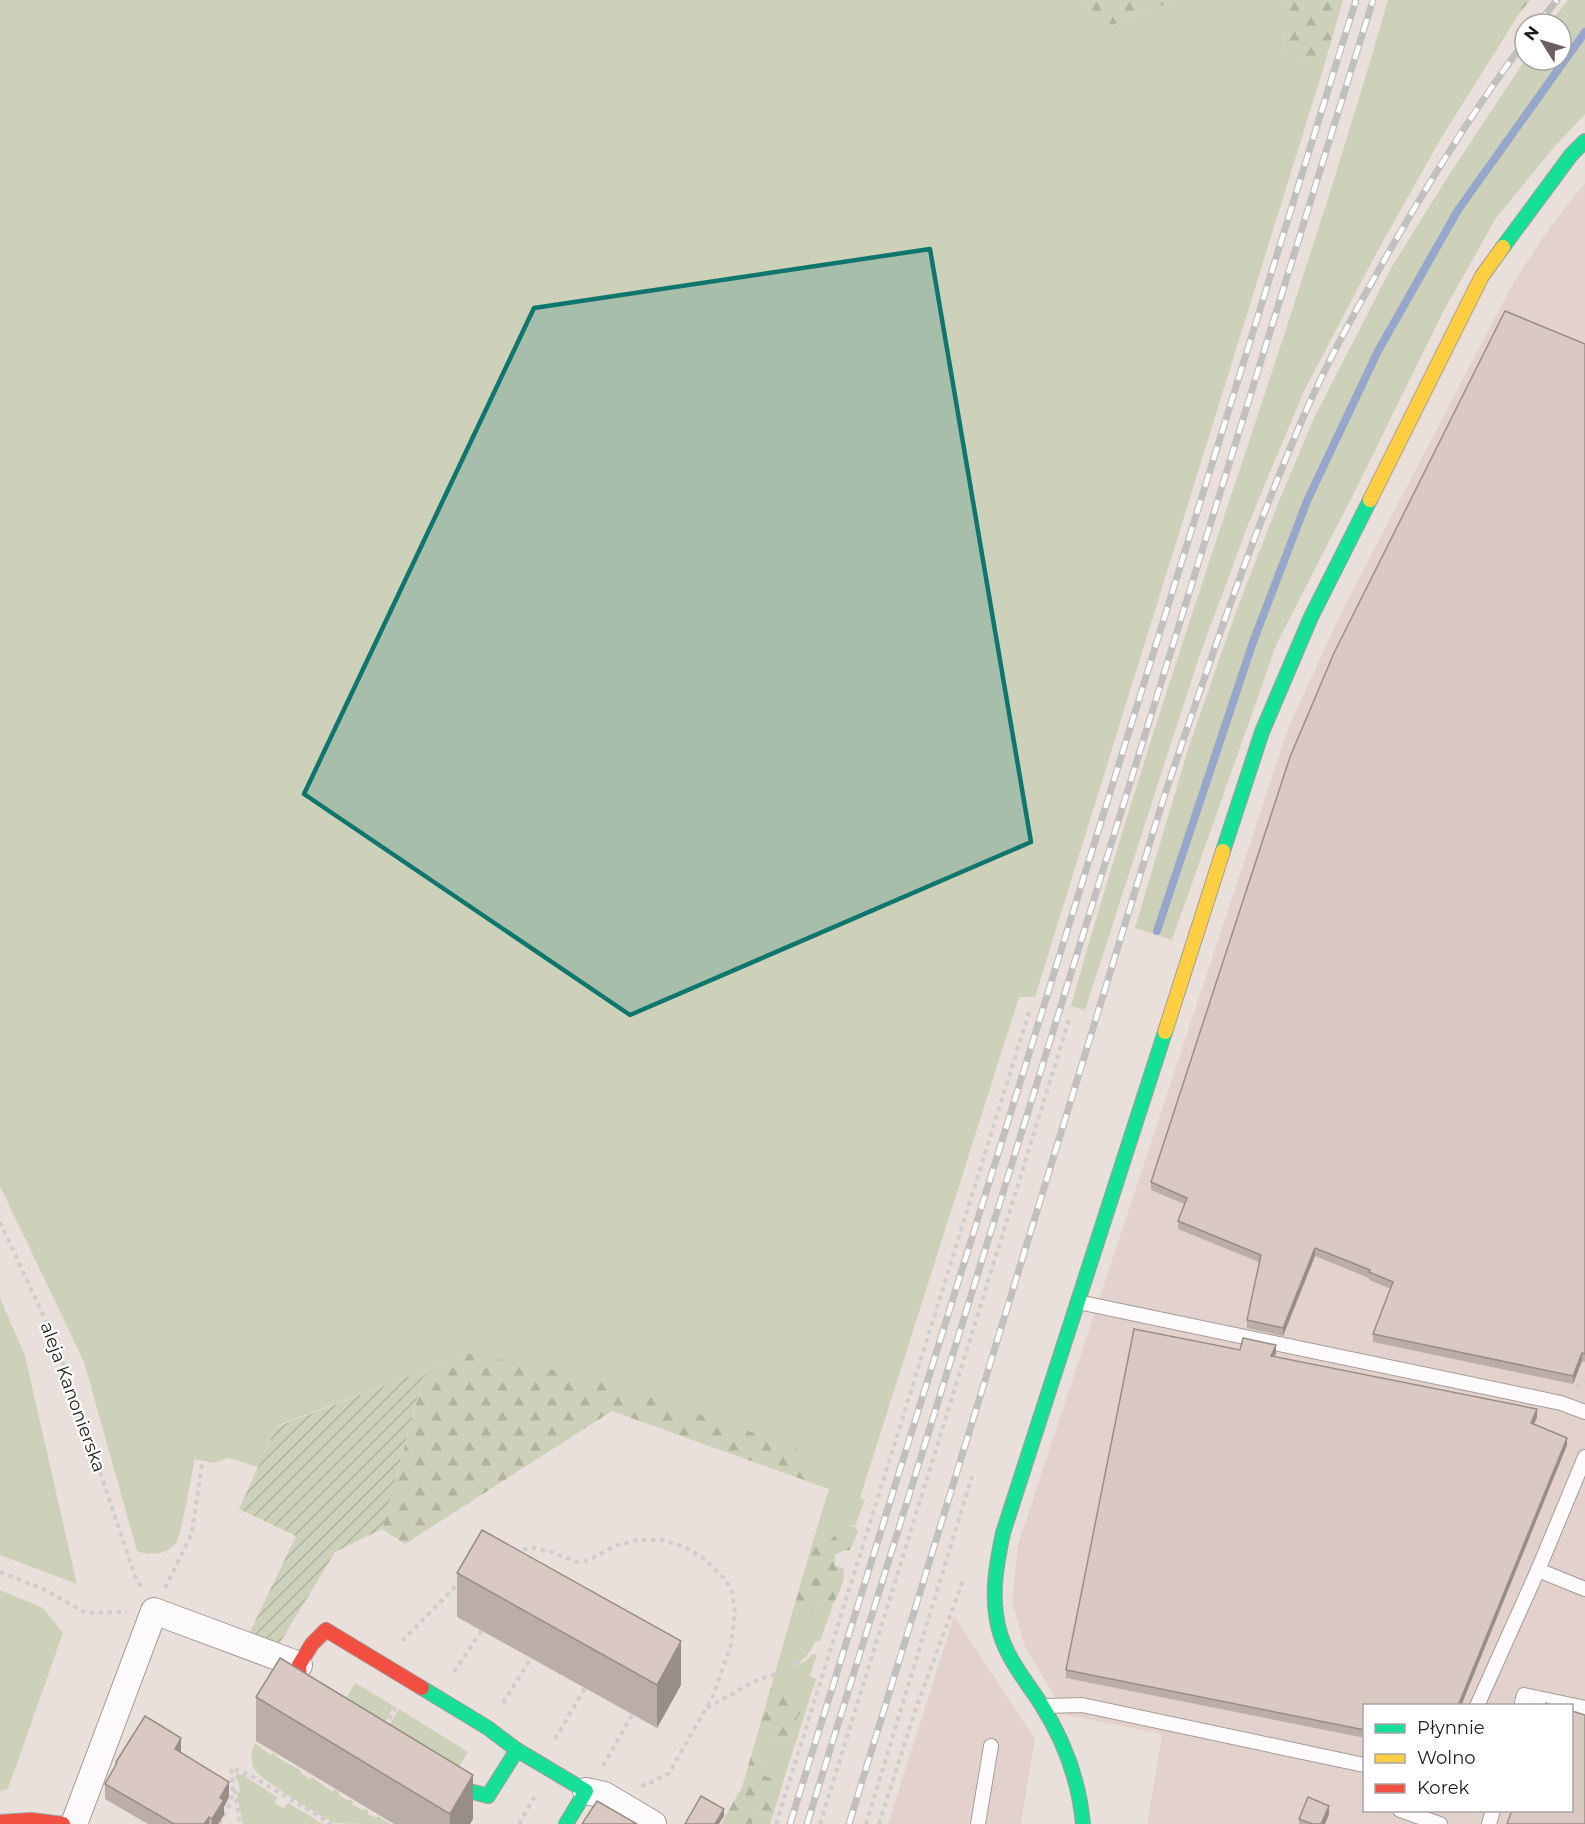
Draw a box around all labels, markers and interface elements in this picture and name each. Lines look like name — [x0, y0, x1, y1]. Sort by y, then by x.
north arrow — [1513, 12, 1573, 72]
text: N — [1520, 22, 1543, 44]
street label: aleja Kanonierska — [36, 1319, 110, 1475]
legend — [1363, 1704, 1573, 1812]
text: Płynnie — [1417, 1717, 1485, 1739]
text: Wolno — [1417, 1747, 1476, 1769]
text: Korek — [1417, 1777, 1470, 1799]

